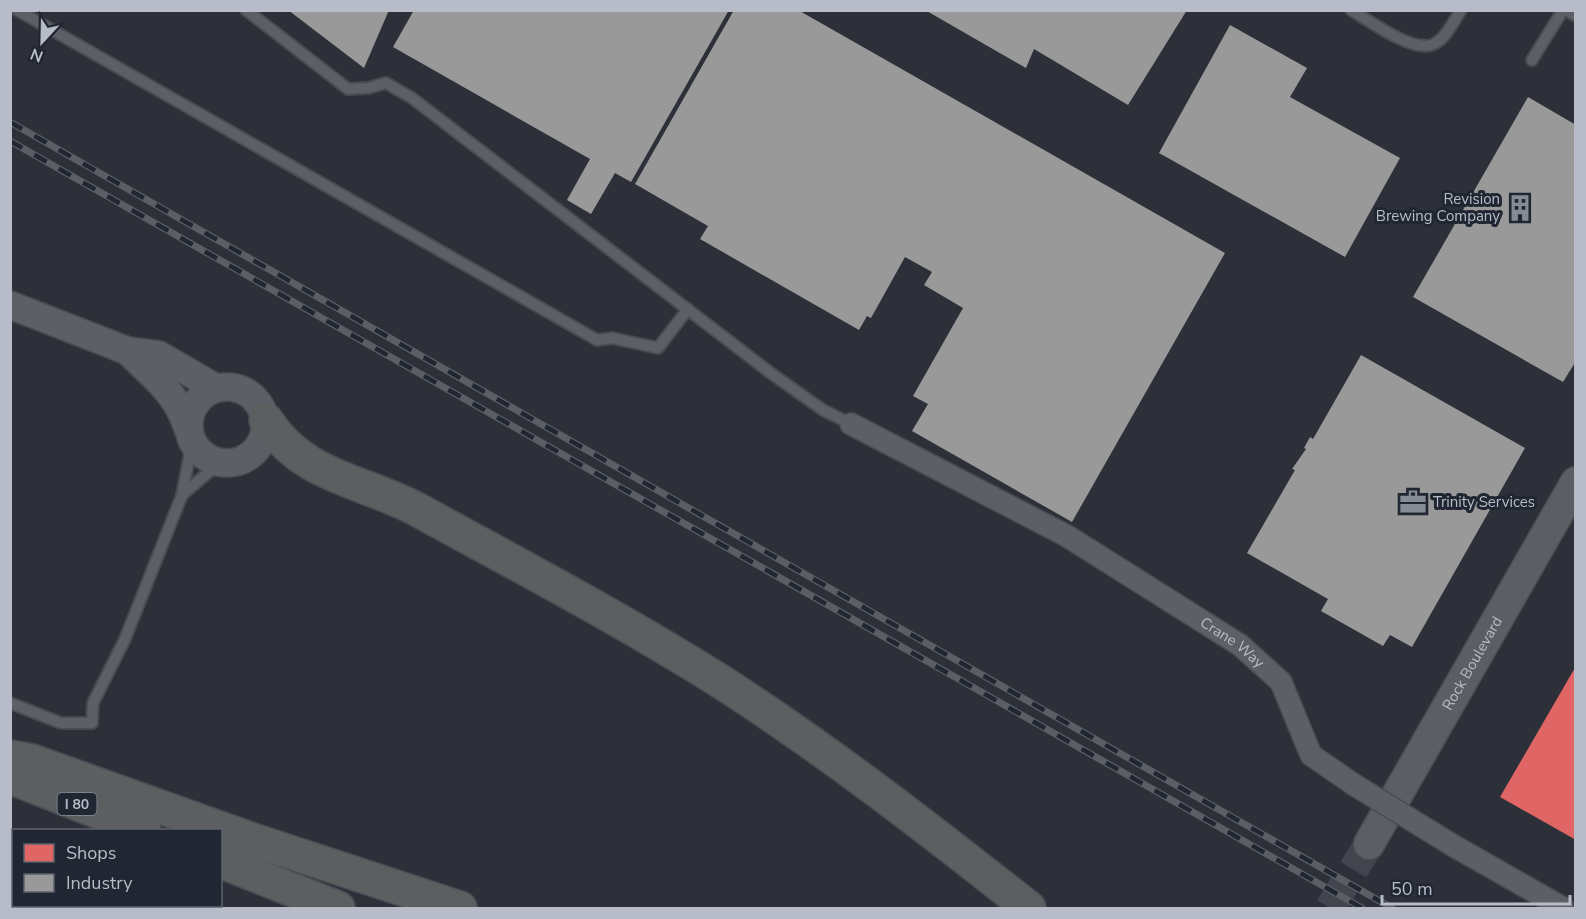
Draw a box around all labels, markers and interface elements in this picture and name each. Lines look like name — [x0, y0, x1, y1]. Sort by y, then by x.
north arrow — [12, 12, 72, 72]
text: N — [27, 43, 46, 67]
place label: Revision Brewing Company — [1376, 189, 1500, 226]
building icon: Revision Brewing Company — [1505, 193, 1535, 223]
office icon: Trinity Services — [1398, 487, 1428, 517]
place label: Trinity Services — [1433, 492, 1535, 512]
street label: Crane Way — [1196, 612, 1269, 673]
street label: Rock Boulevard — [1437, 613, 1507, 714]
road number: I 80 — [58, 793, 97, 815]
legend — [12, 829, 222, 907]
text: Shops — [66, 841, 116, 865]
scale bar — [1382, 868, 1570, 906]
text: Industry — [66, 871, 133, 895]
text: 50 m — [1391, 877, 1433, 901]

